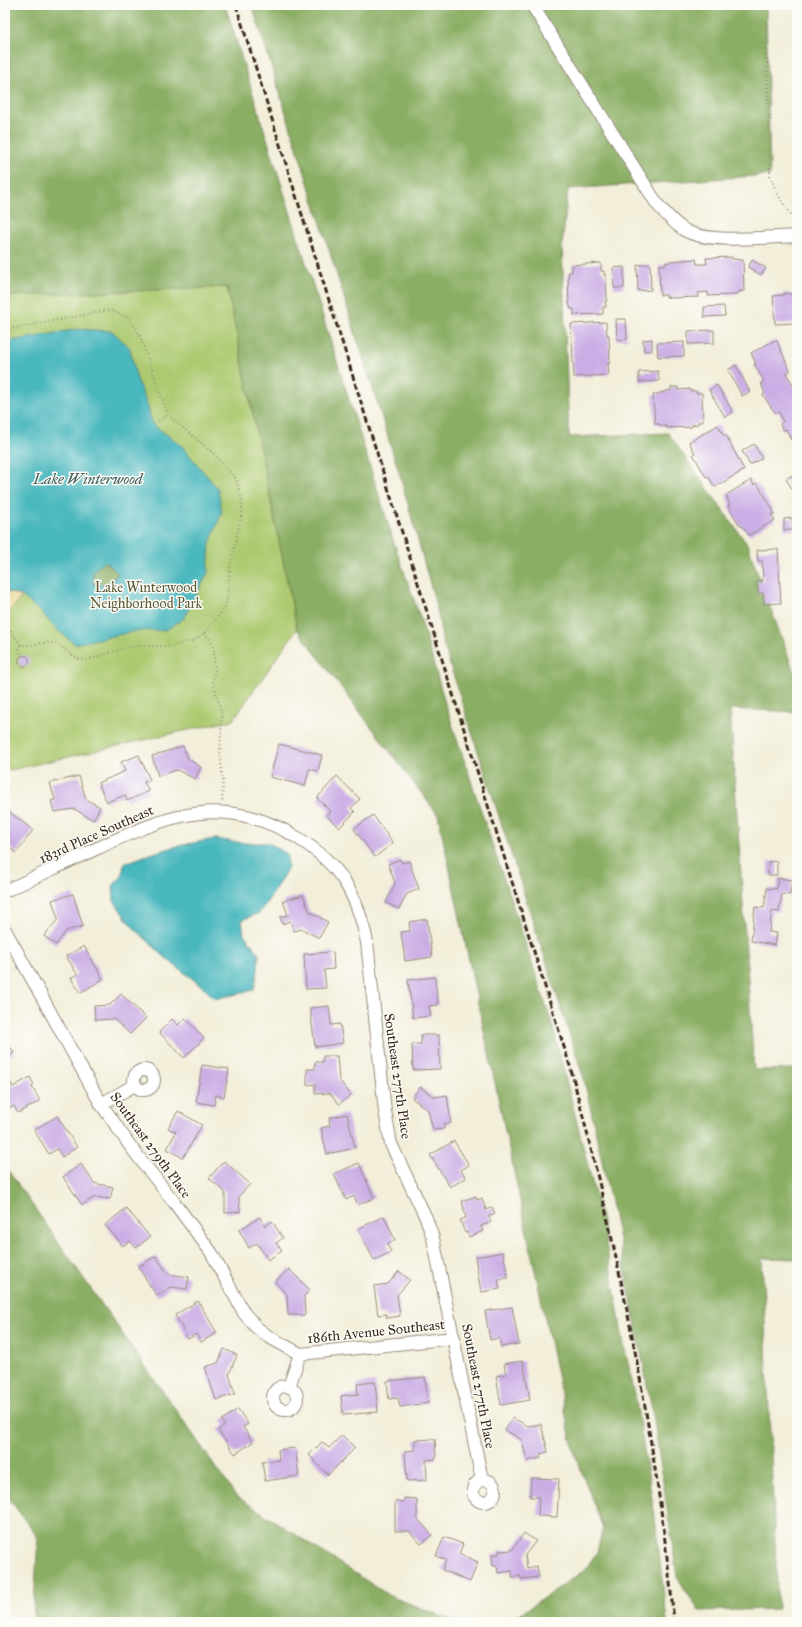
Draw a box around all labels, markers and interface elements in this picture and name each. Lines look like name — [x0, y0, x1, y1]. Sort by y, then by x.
water label: Lake Winterwood — [32, 470, 144, 488]
park label: Lake Winterwood Neighborhood Park — [90, 579, 203, 612]
street label: 183rd Place Southeast — [36, 802, 156, 867]
street label: Southeast 277th Place — [380, 1012, 415, 1140]
street label: Southeast 279th Place — [106, 1089, 195, 1202]
street label: 186th Avenue Southeast — [306, 1316, 446, 1347]
street label: Southeast 277th Place — [458, 1322, 499, 1450]

